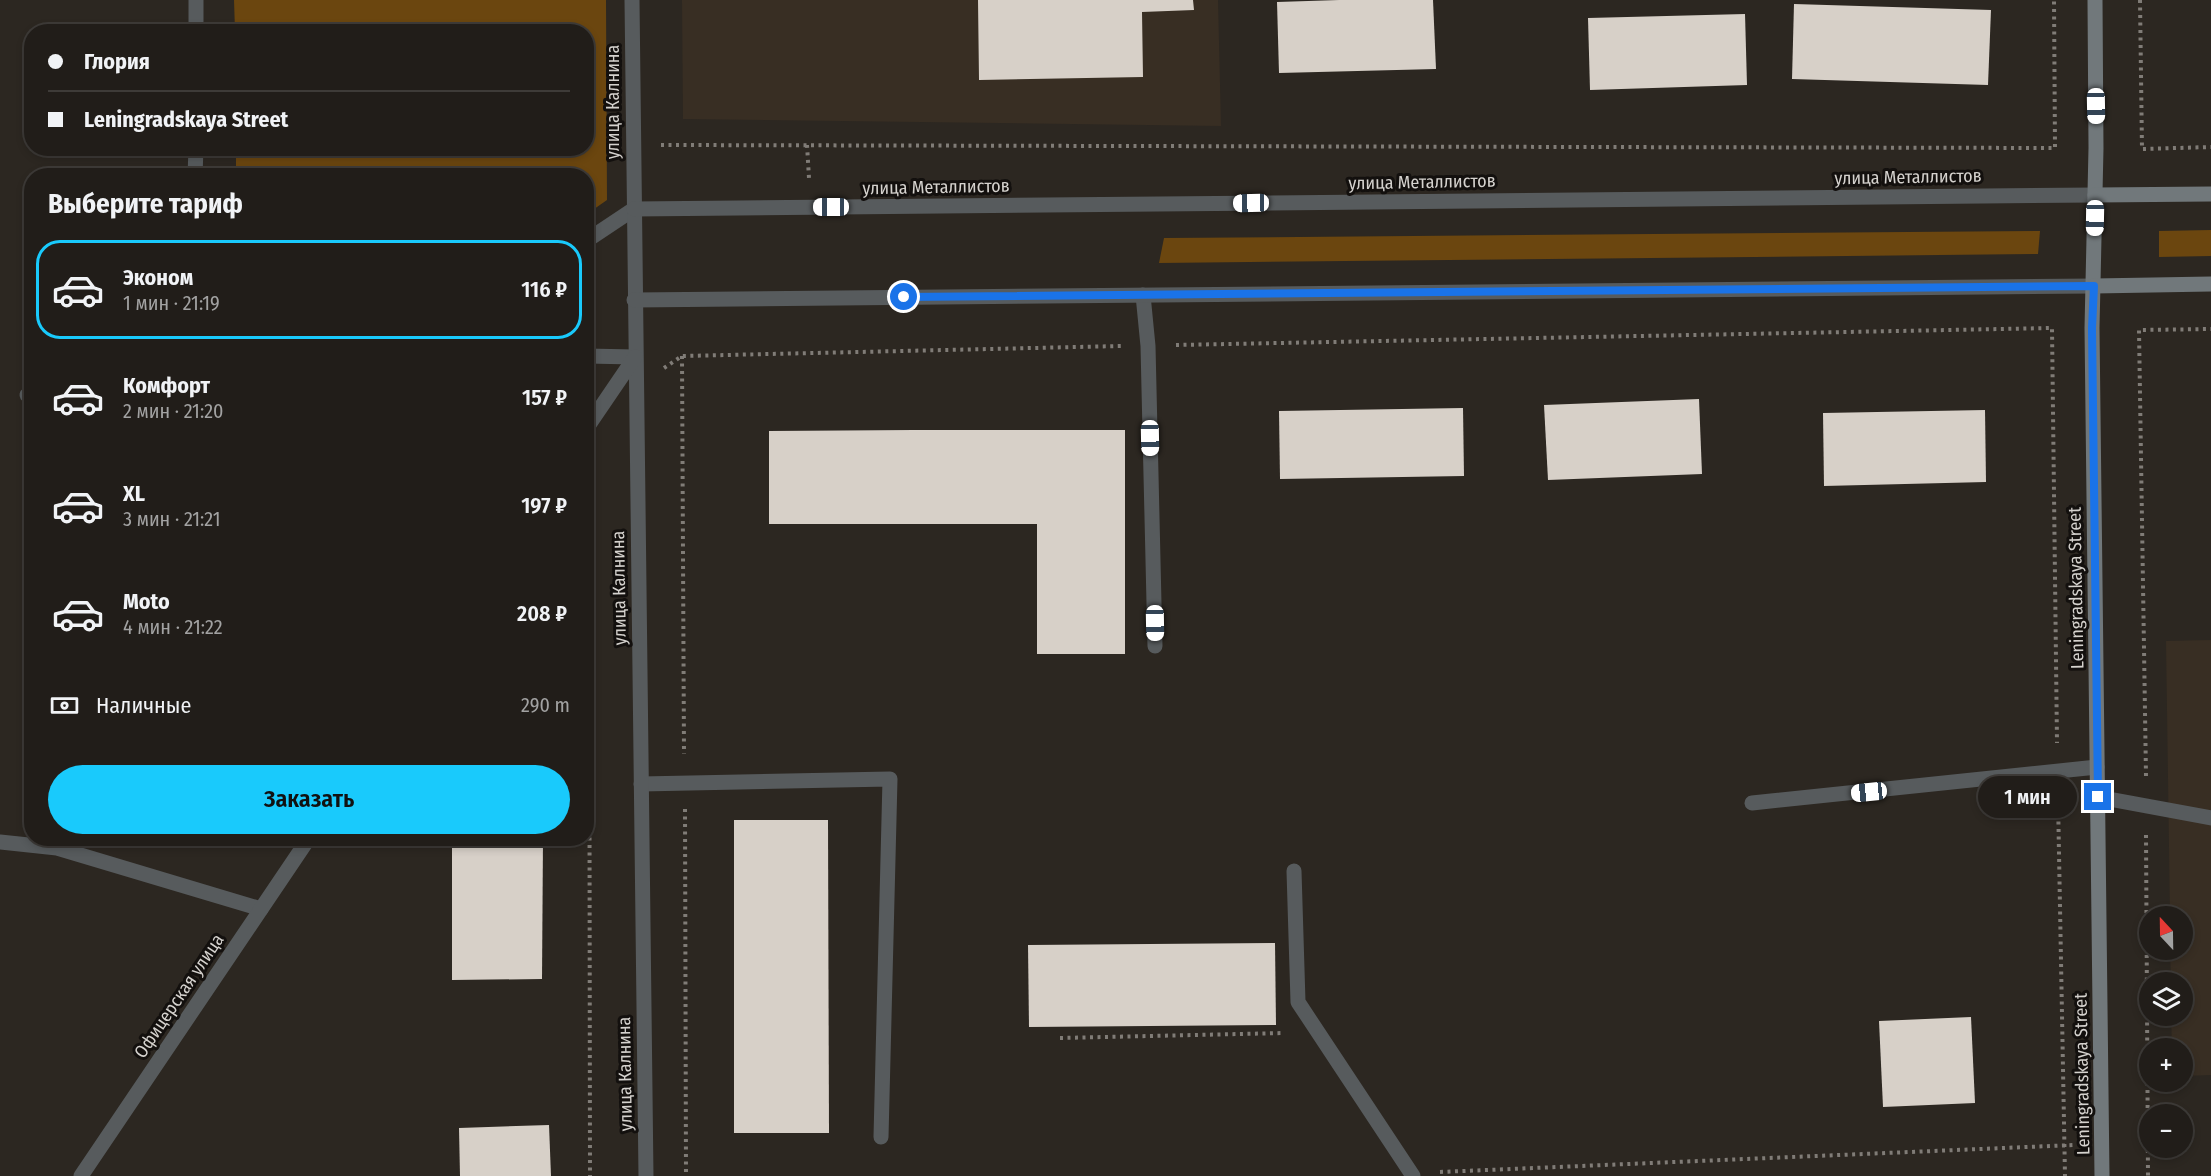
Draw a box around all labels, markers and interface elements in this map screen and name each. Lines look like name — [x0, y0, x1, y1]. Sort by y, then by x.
street label: улица Калнина — [602, 45, 624, 159]
text: Глория — [84, 48, 150, 75]
car — [2087, 88, 2105, 124]
text: Leningradskaya Street — [84, 106, 288, 133]
street label: улица Металлистов — [1834, 165, 1982, 189]
street label: улица Металлистов — [1348, 170, 1496, 194]
street label: улица Металлистов — [862, 175, 1010, 199]
text: Выберите тариф — [48, 188, 243, 220]
car — [1233, 194, 1269, 212]
car — [813, 198, 849, 216]
car — [2086, 200, 2104, 236]
icon: car — [51, 263, 105, 317]
text: Эконом — [123, 264, 193, 291]
text: 116 ₽ — [521, 276, 567, 303]
route start — [890, 283, 917, 310]
text: 1 мин · 21:19 — [123, 291, 220, 315]
icon: car — [51, 371, 105, 425]
text: Комфорт — [123, 372, 210, 399]
text: 157 ₽ — [522, 384, 567, 411]
text: 2 мин · 21:20 — [123, 399, 223, 423]
car — [1141, 420, 1159, 456]
icon: car — [51, 479, 105, 533]
text: XL — [123, 480, 145, 507]
text: 197 ₽ — [521, 492, 567, 519]
text: 3 мин · 21:21 — [123, 507, 221, 531]
street label: Leningradskaya Street — [2064, 507, 2088, 669]
street label: улица Калнина — [607, 530, 631, 645]
icon: car — [51, 587, 105, 641]
text: Moto — [123, 588, 170, 615]
text: 208 ₽ — [517, 600, 567, 627]
car — [1146, 605, 1164, 641]
text: 4 мин · 21:22 — [123, 615, 223, 639]
icon: cash — [48, 689, 81, 722]
text: Наличные — [96, 692, 191, 719]
text: 290 m — [521, 693, 570, 717]
button: Заказать — [48, 765, 570, 834]
callout: 1 мин — [1978, 776, 2077, 818]
car — [1850, 781, 1888, 803]
route end — [2084, 783, 2111, 810]
text: 1 мин — [2004, 785, 2051, 809]
north arrow — [2139, 906, 2193, 960]
map controls — [2139, 906, 2193, 1158]
street label: Офицерская улица — [129, 930, 229, 1062]
button: layers — [2139, 972, 2193, 1026]
street label: Leningradskaya Street — [2070, 993, 2094, 1155]
street label: улица Калнина — [613, 1016, 637, 1131]
button: + — [2139, 1038, 2193, 1092]
button: − — [2139, 1104, 2193, 1158]

